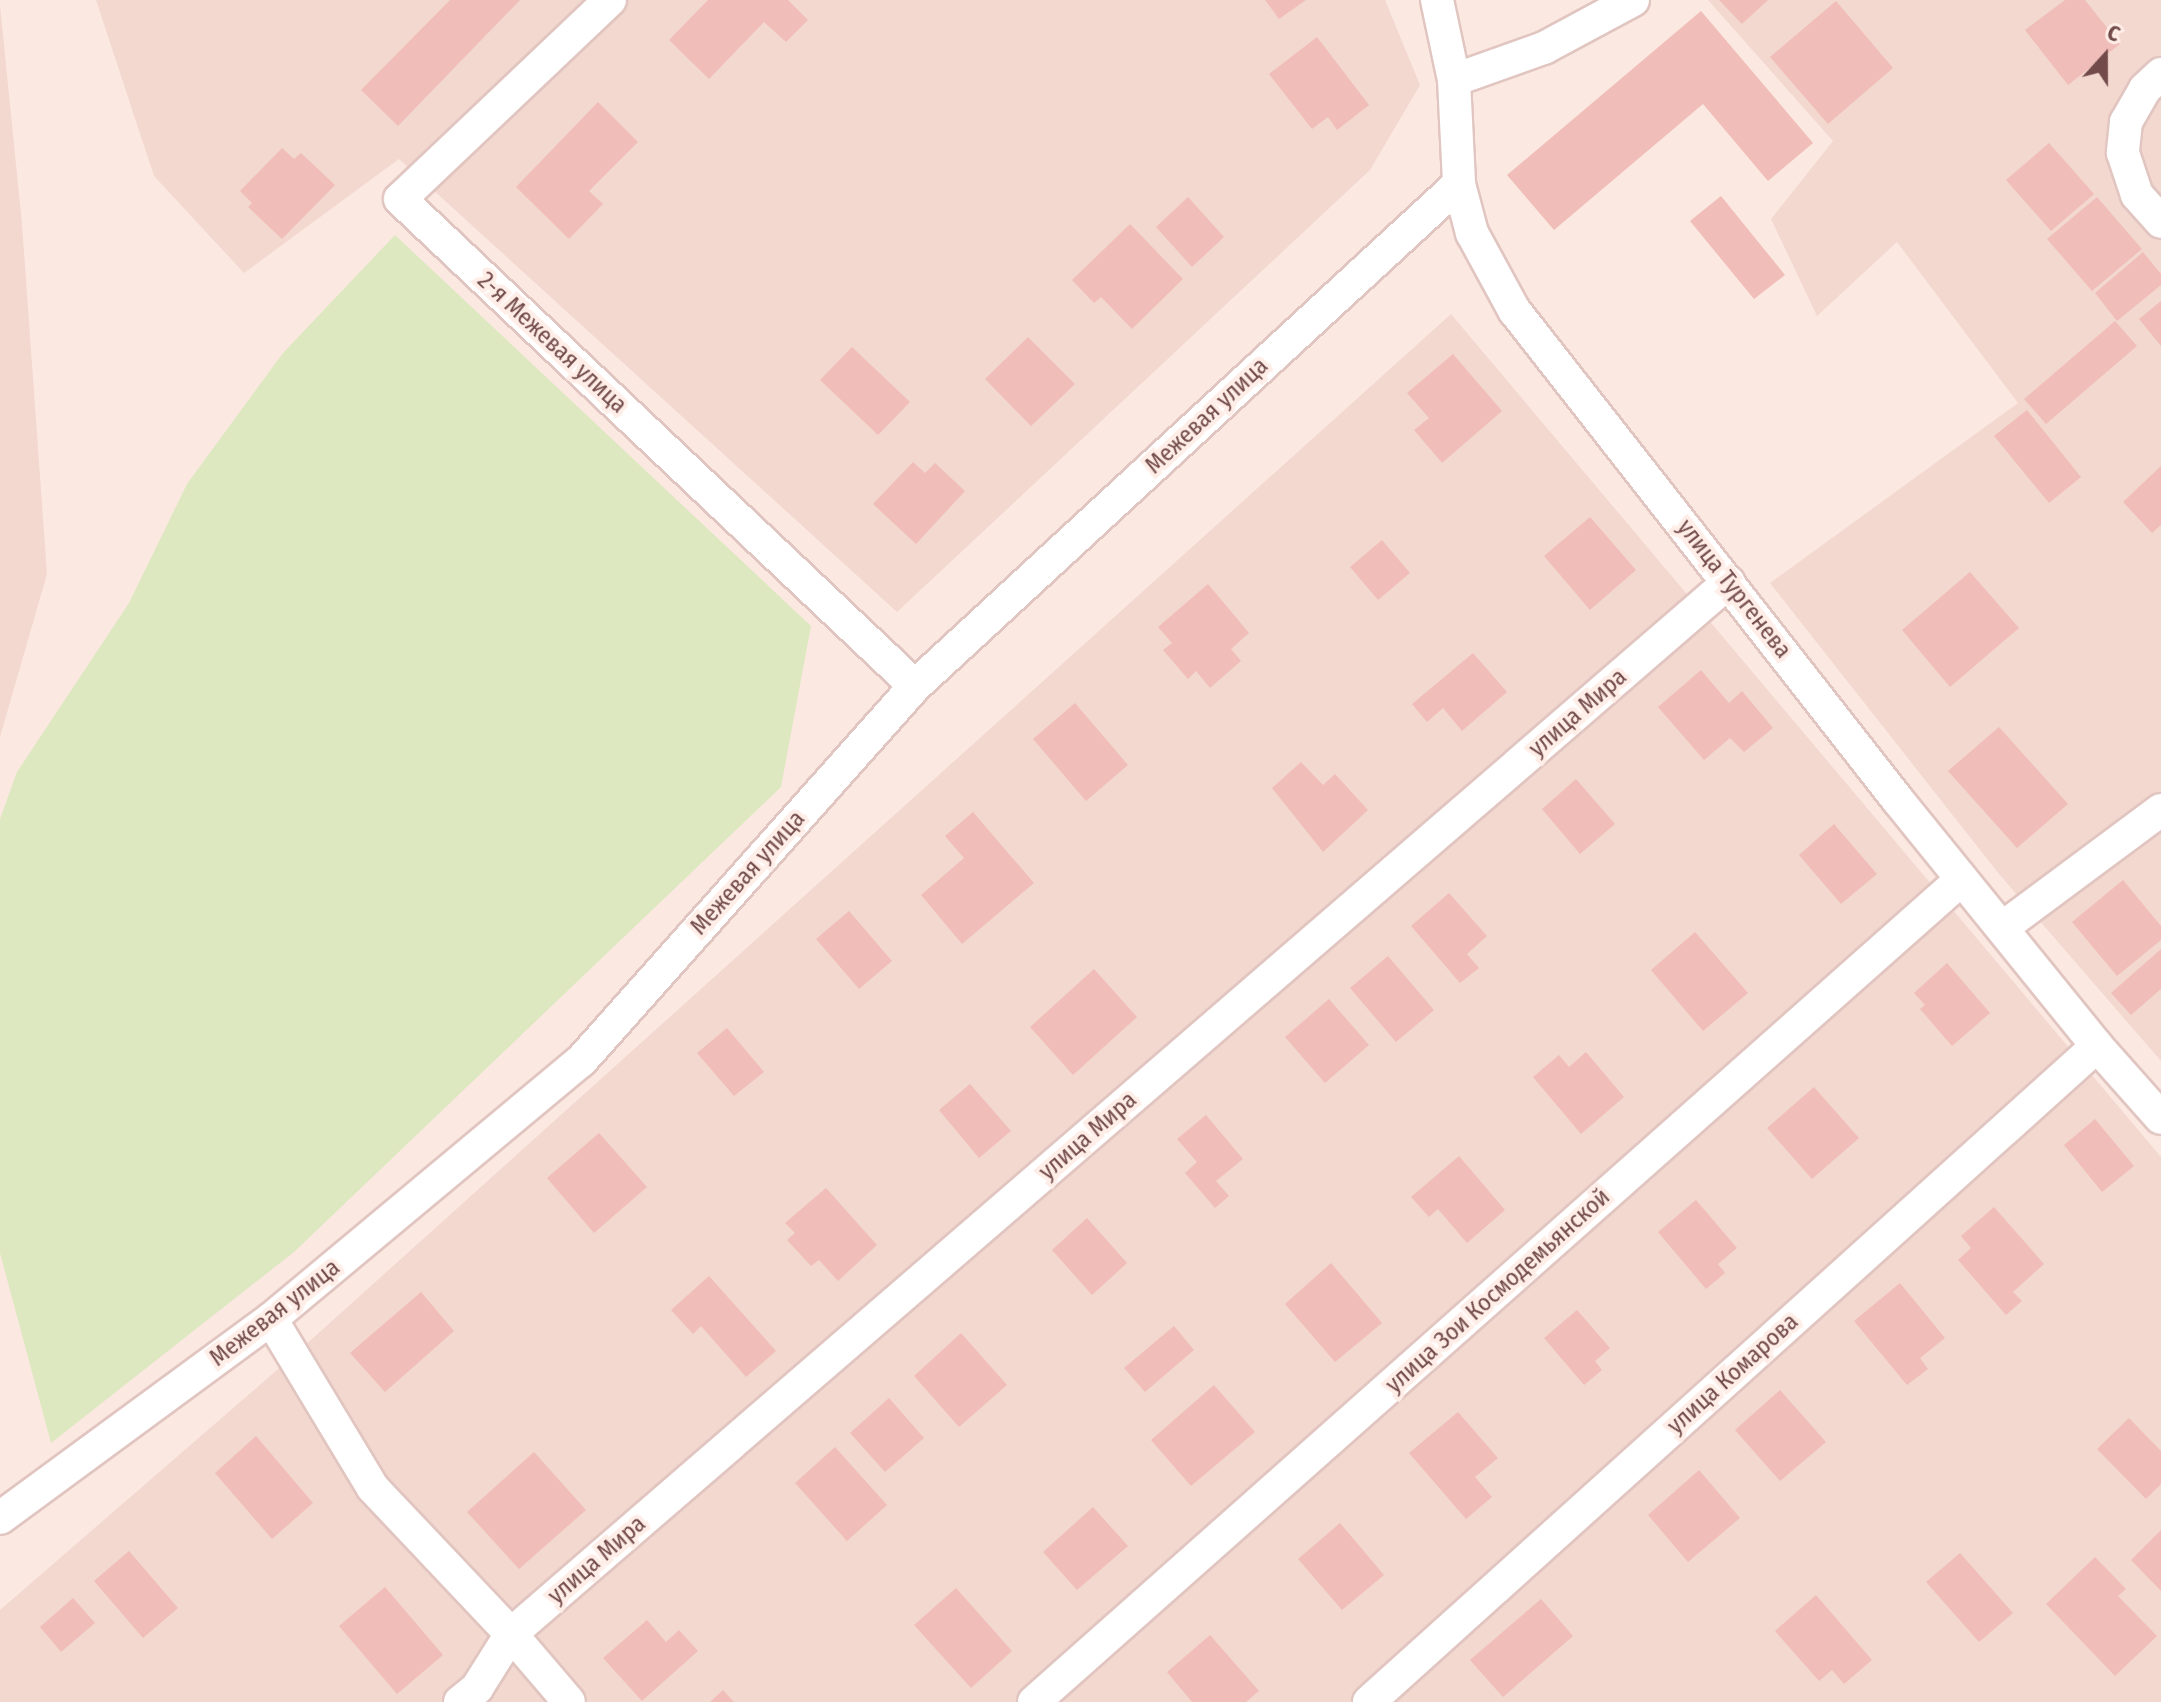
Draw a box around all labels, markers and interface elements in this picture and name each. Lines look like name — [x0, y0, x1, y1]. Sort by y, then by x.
north arrow — [2065, 16, 2145, 96]
text: С — [2104, 18, 2124, 48]
street label: 2-я Межевая улица — [471, 266, 633, 420]
street label: Межевая улица — [1140, 352, 1274, 480]
street label: улица Тургенева — [1671, 514, 1797, 664]
street label: улица Мира — [1523, 663, 1633, 763]
street label: Межевая улица — [685, 805, 811, 941]
street label: улица Мира — [1033, 1086, 1143, 1186]
street label: улица Зои Космодемьянской — [1380, 1183, 1616, 1399]
street label: Межевая улица — [204, 1253, 346, 1373]
street label: улица Комарова — [1662, 1308, 1804, 1440]
street label: улица Мира — [542, 1510, 652, 1610]

